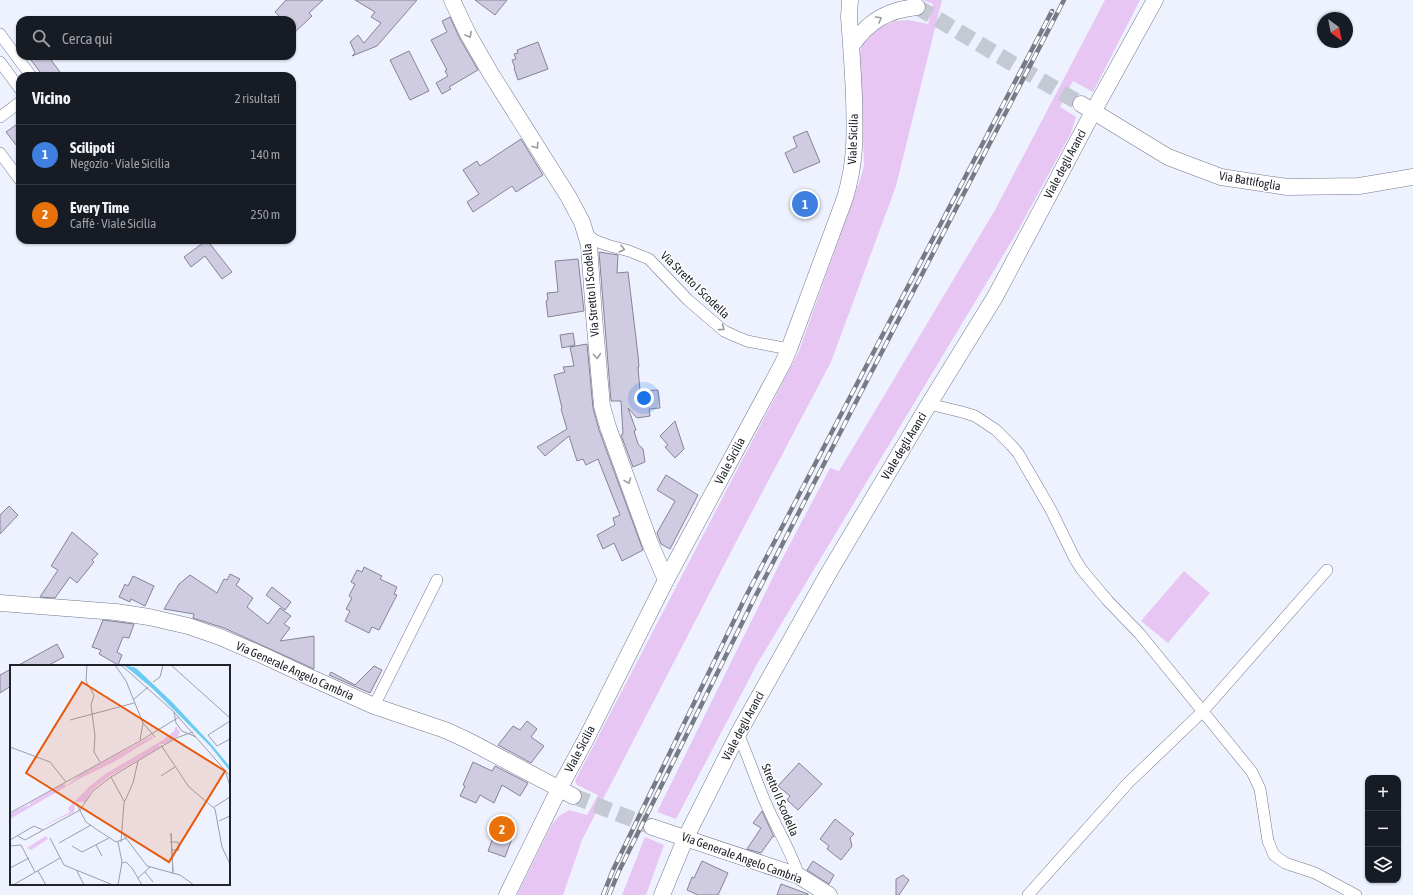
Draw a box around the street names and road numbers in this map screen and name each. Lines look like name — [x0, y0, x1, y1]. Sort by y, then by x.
street label: Viale Sicilia — [845, 113, 861, 165]
street label: Viale degli Aranci — [1041, 127, 1089, 201]
street label: Via Battifoglia — [1218, 169, 1282, 193]
street label: Via Stretto II Scodella — [580, 243, 602, 337]
street label: Via Stretto I Scodella — [658, 249, 732, 321]
street label: Viale degli Aranci — [878, 410, 930, 482]
street label: Viale Sicilia — [712, 435, 748, 487]
street label: Via Generale Angelo Cambria — [234, 639, 356, 703]
street label: Viale degli Aranci — [719, 689, 767, 763]
street label: Viale Sicilia — [562, 723, 598, 775]
street label: Stretto II Scodella — [758, 762, 802, 838]
street label: Via Generale Angelo Cambria — [680, 830, 804, 886]

